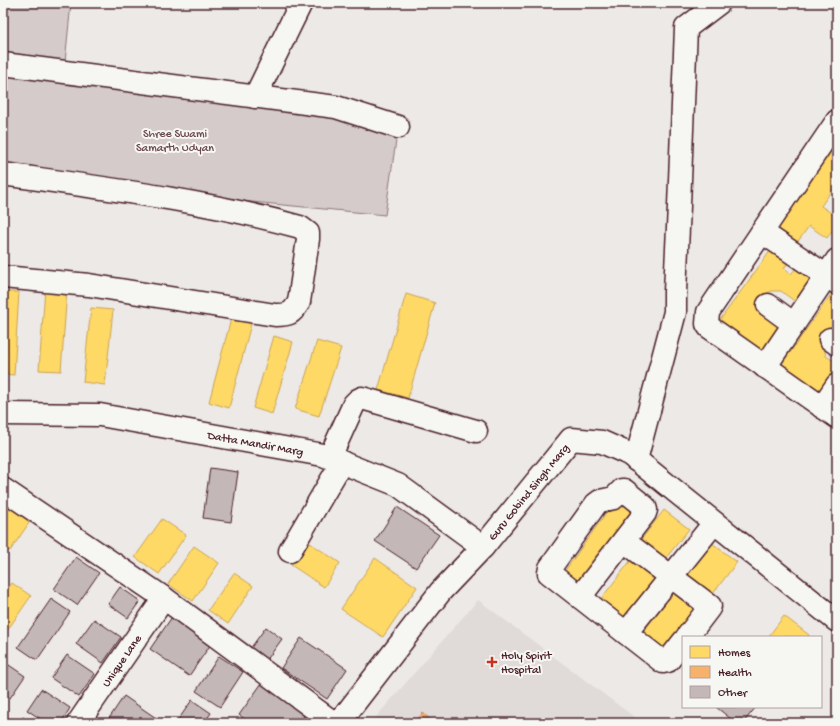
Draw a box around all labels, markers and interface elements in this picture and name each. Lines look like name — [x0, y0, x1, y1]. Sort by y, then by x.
park label: Shree Swami Samarth Udyan — [136, 128, 214, 156]
street label: Datta Mandir Marg — [205, 429, 304, 460]
street label: Guru Gobind Singh Marg — [486, 442, 573, 544]
street label: Unique Lane — [100, 632, 146, 690]
legend — [682, 636, 822, 708]
text: Homes — [718, 647, 751, 661]
place label: Holy Spirit Hospital — [501, 650, 552, 678]
marker: Holy Spirit Hospital — [486, 656, 498, 668]
text: Health — [718, 667, 752, 681]
text: Other — [718, 687, 749, 701]

